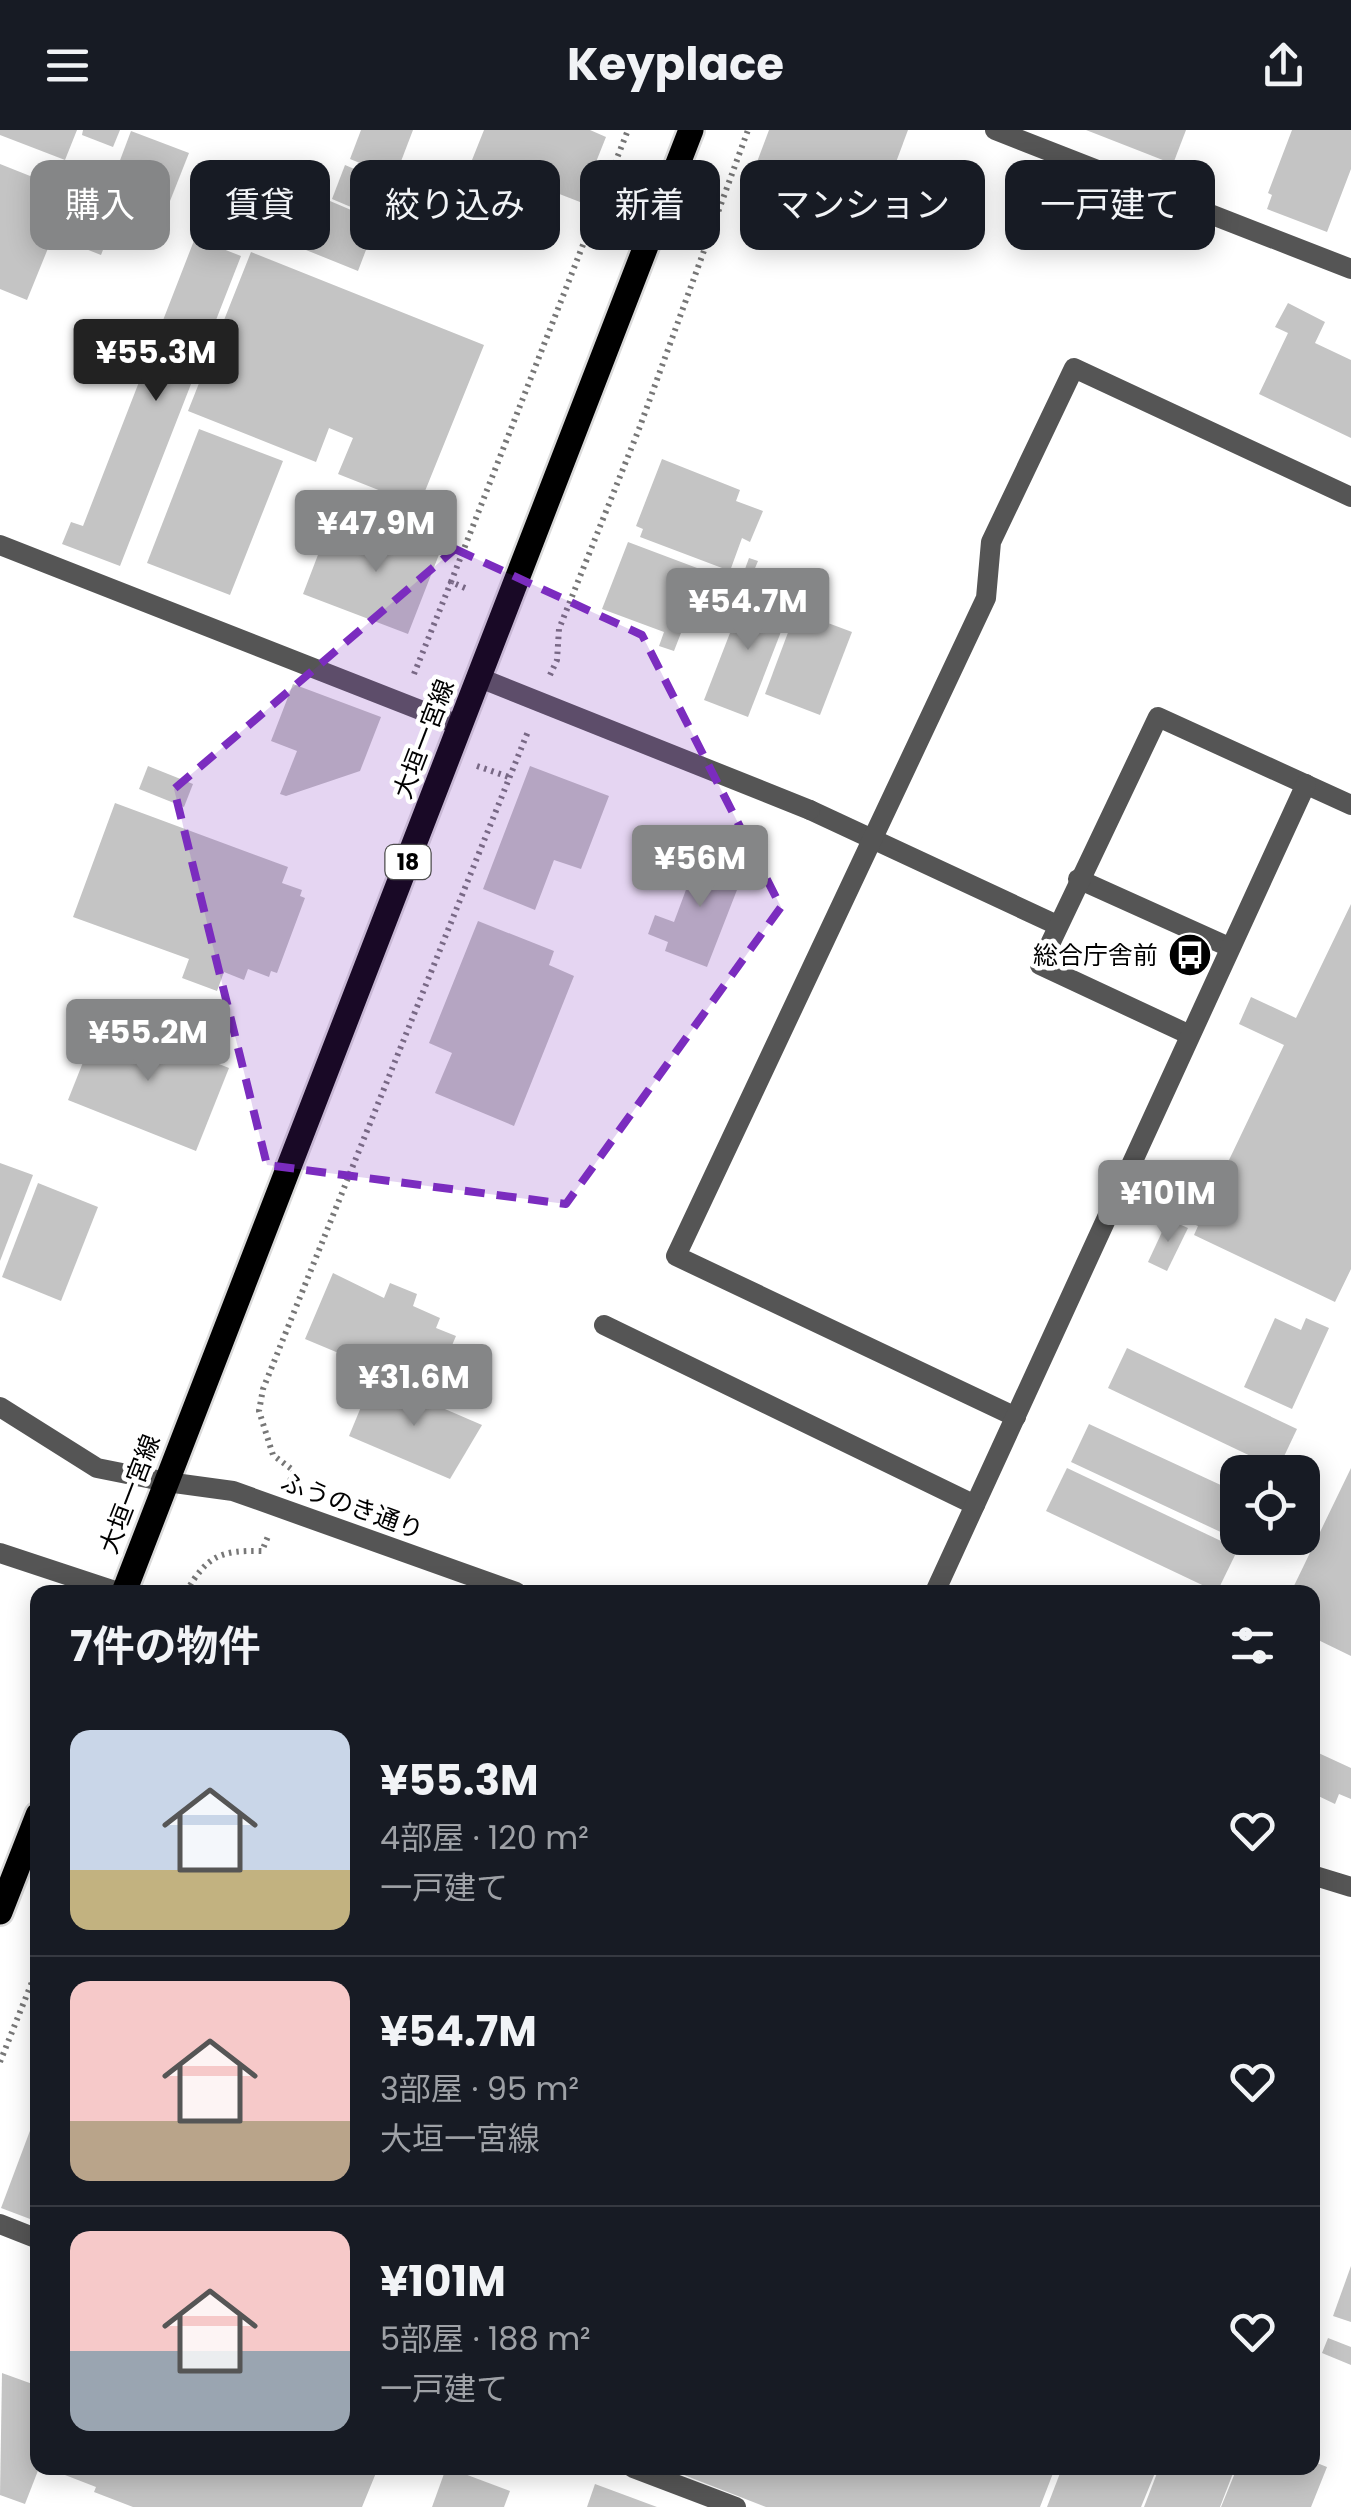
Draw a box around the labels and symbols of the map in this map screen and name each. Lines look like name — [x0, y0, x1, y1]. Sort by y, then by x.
pin: ¥55.3M — [75, 319, 237, 404]
pin: ¥47.9M — [295, 490, 457, 575]
pin: ¥54.7M — [667, 568, 829, 653]
street label: 大垣一宮線 — [385, 674, 463, 804]
pin: ¥56M — [641, 825, 759, 910]
road number: 18 — [386, 845, 430, 879]
bus stop icon: 総合庁舎前 — [1167, 932, 1213, 978]
place label: 総合庁舎前 — [1033, 938, 1158, 973]
pin: ¥55.2M — [67, 999, 229, 1084]
pin: ¥101M — [1098, 1160, 1238, 1245]
pin: ¥31.6M — [333, 1344, 495, 1429]
street label: 大垣一宮線 — [91, 1429, 169, 1559]
street label: ふうのき通り — [276, 1464, 428, 1548]

